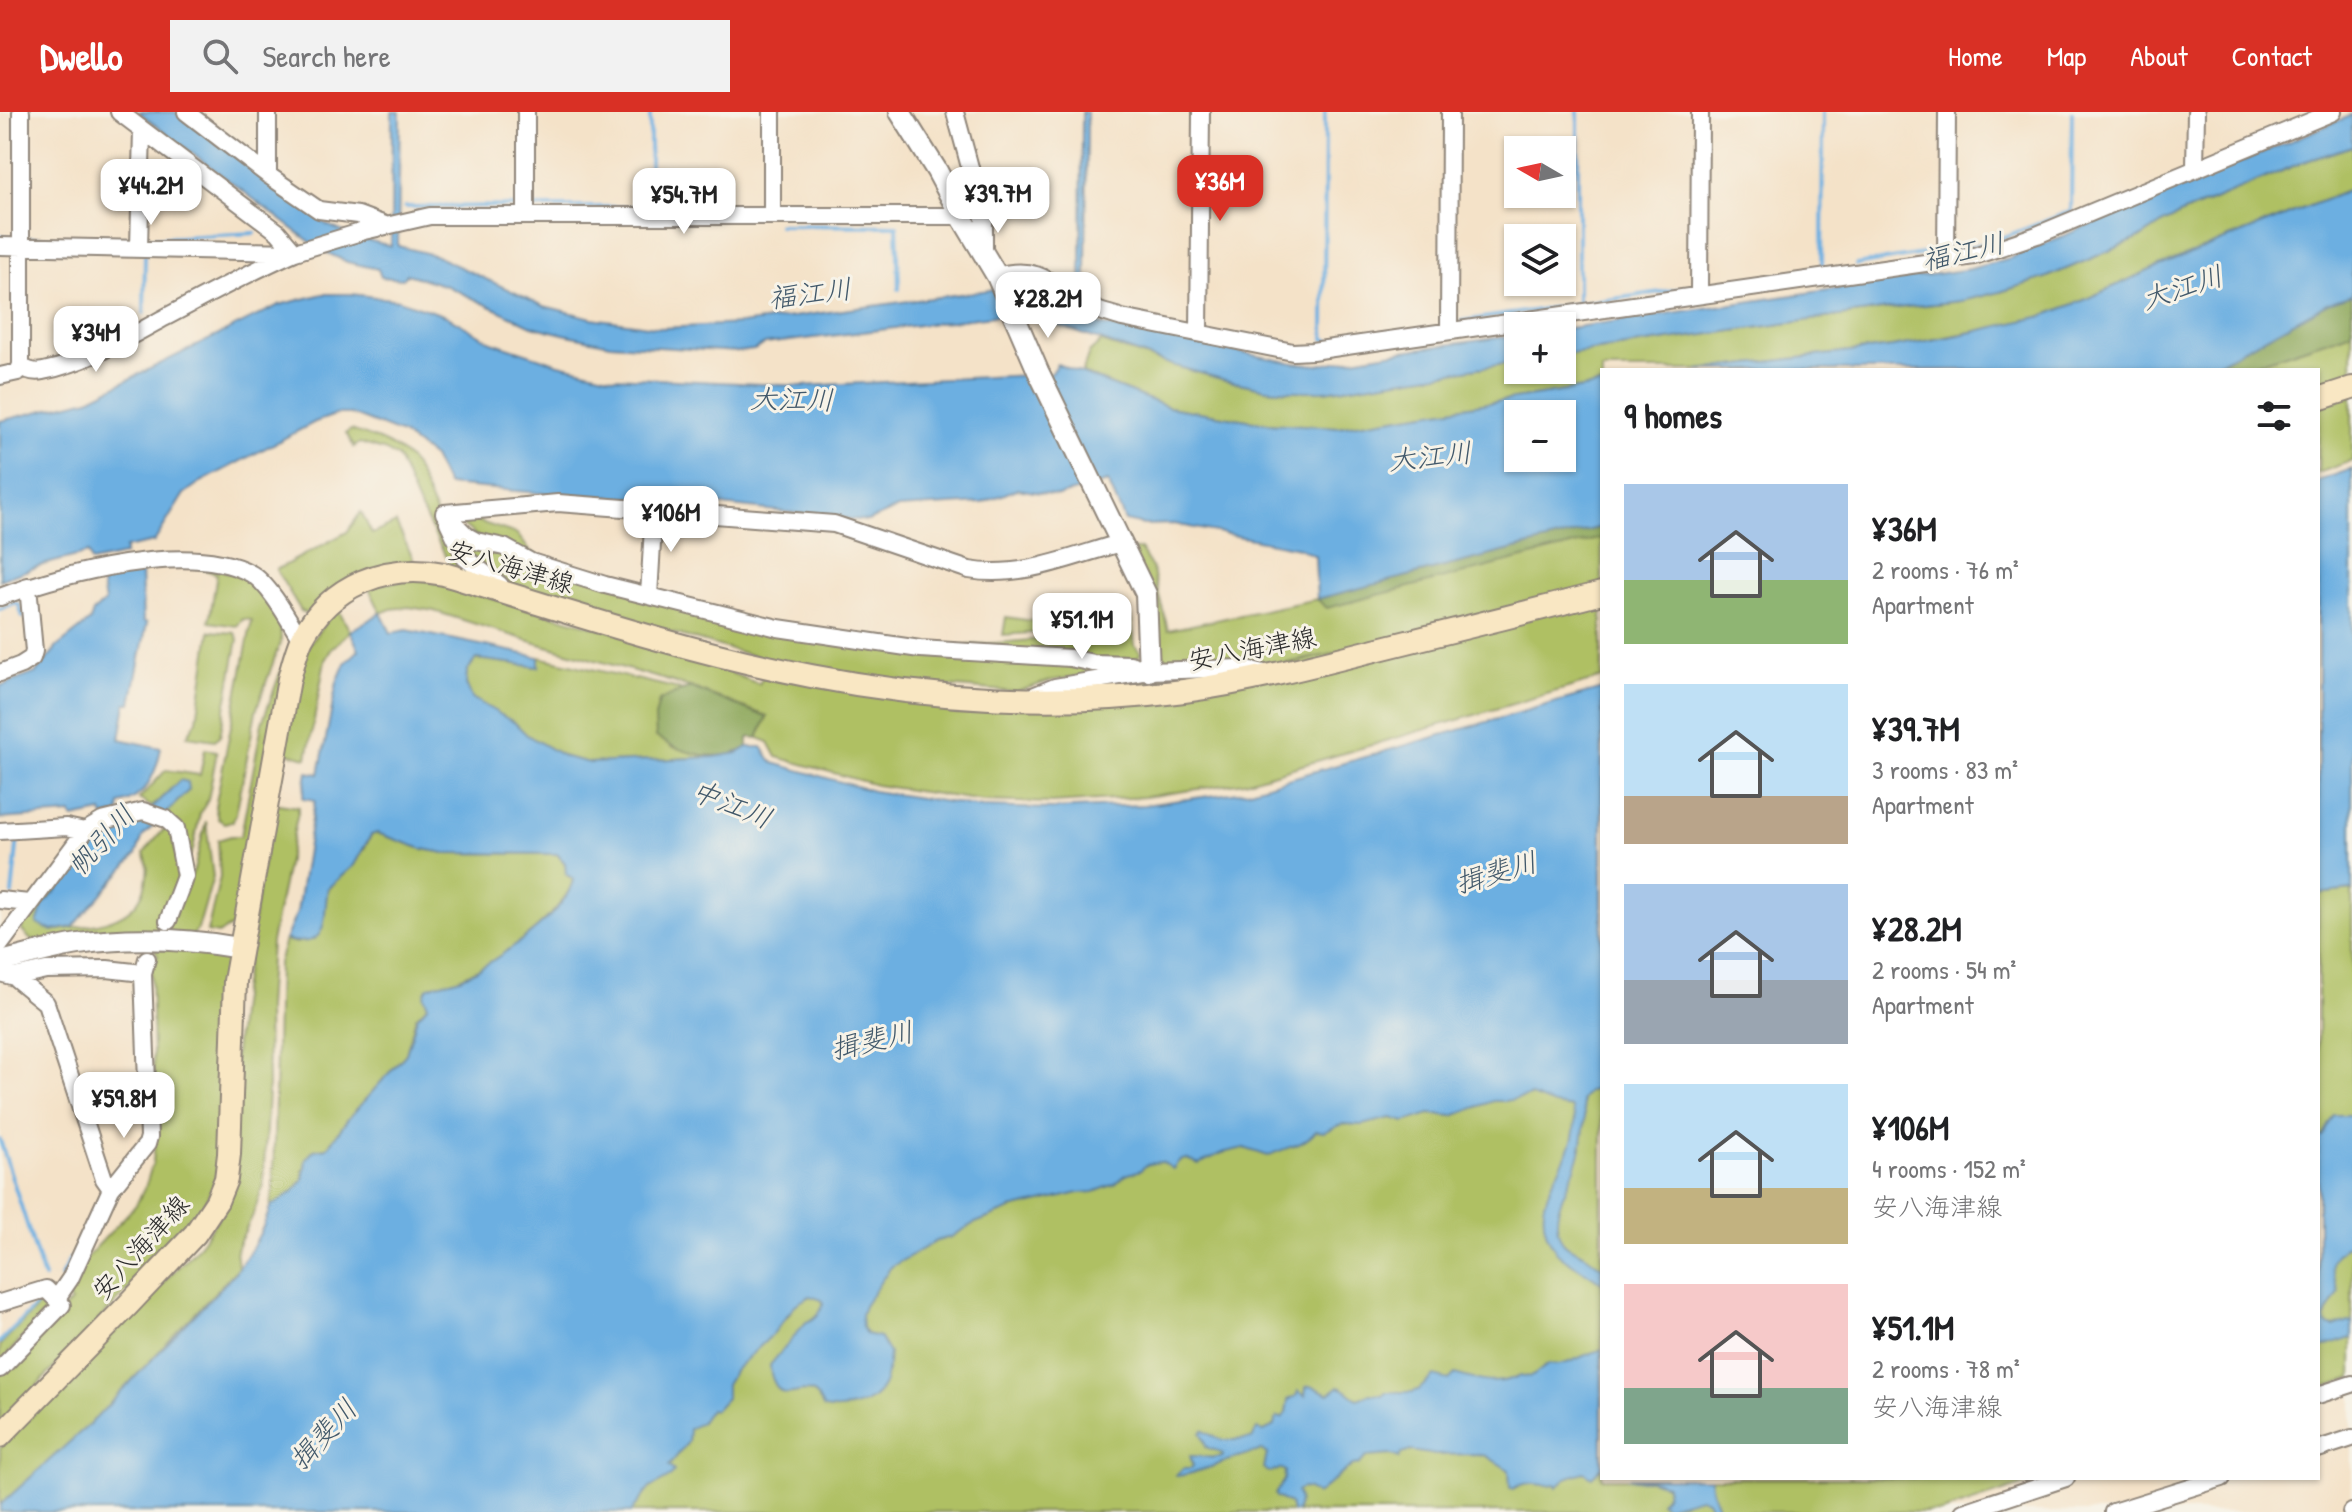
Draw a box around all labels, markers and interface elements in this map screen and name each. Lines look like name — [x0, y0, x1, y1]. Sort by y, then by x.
search box — [170, 20, 730, 92]
text: Dwello — [40, 30, 122, 82]
icon: search — [198, 34, 242, 78]
text: Search here — [262, 36, 391, 76]
text: Home — [1948, 37, 2003, 75]
text: Map — [2047, 37, 2086, 75]
text: About — [2130, 37, 2188, 75]
text: Contact — [2232, 37, 2312, 75]
north arrow — [1504, 136, 1576, 208]
map controls — [1504, 136, 1576, 472]
pin: ¥36M — [1173, 155, 1267, 223]
pin: ¥44.2M — [86, 159, 216, 227]
text: ¥36M — [1195, 163, 1245, 198]
text: ¥44.2M — [119, 167, 183, 202]
pin: ¥39.7M — [933, 167, 1063, 235]
pin: ¥54.7M — [619, 168, 749, 236]
text: ¥39.7M — [964, 175, 1032, 210]
text: ¥54.7M — [651, 176, 717, 211]
water label: 福江川 — [1918, 223, 2008, 279]
button: layers — [1504, 224, 1576, 296]
water label: 大江川 — [2136, 256, 2228, 318]
water label: 福江川 — [766, 269, 854, 317]
pin: ¥28.2M — [983, 272, 1113, 340]
text: ¥28.2M — [1014, 280, 1082, 315]
pin: ¥34M — [49, 306, 143, 374]
button: + — [1504, 312, 1576, 384]
text: ¥34M — [72, 314, 120, 349]
water label: 大江川 — [750, 379, 834, 419]
text: 9 homes — [1624, 393, 1722, 439]
icon: filters — [2252, 394, 2296, 438]
button: − — [1504, 400, 1576, 472]
water label: 大江川 — [1386, 433, 1474, 479]
pin: ¥106M — [615, 486, 727, 554]
text: ¥106M — [642, 494, 701, 529]
text: ¥36M — [1872, 506, 1937, 552]
icon: home — [1688, 516, 1784, 612]
street label: 安八海津線 — [444, 531, 578, 601]
text: 2 rooms · 76 m² — [1872, 552, 2019, 587]
text: Apartment — [1872, 587, 1974, 622]
pin: ¥51.1M — [1017, 593, 1147, 661]
text: ¥51.1M — [1051, 601, 1113, 636]
street label: 安八海津線 — [1185, 618, 1319, 678]
text: ¥39.7M — [1872, 706, 1960, 752]
icon: home — [1688, 716, 1784, 812]
text: 3 rooms · 83 m² — [1872, 752, 2018, 787]
water label: 中江川 — [686, 771, 778, 837]
text: Apartment — [1872, 787, 1974, 822]
water label: 帆引川 — [58, 796, 144, 884]
water label: 揖斐川 — [1450, 842, 1542, 902]
text: ¥28.2M — [1872, 906, 1962, 952]
icon: home — [1688, 916, 1784, 1012]
text: 2 rooms · 54 m² — [1872, 952, 2016, 987]
text: Apartment — [1872, 987, 1974, 1022]
water label: 揖斐川 — [827, 1012, 917, 1068]
pin: ¥59.8M — [59, 1072, 189, 1140]
text: ¥59.8M — [92, 1080, 156, 1115]
text: ¥106M — [1872, 1105, 1949, 1151]
icon: home — [1688, 1116, 1784, 1212]
text: 4 rooms · 152 m² — [1872, 1151, 2026, 1186]
street label: 安八海津線 — [83, 1187, 197, 1307]
text: 安八海津線 — [1872, 1189, 2002, 1224]
text: ¥51.1M — [1872, 1305, 1954, 1351]
icon: home — [1688, 1316, 1784, 1412]
text: 2 rooms · 78 m² — [1872, 1351, 2020, 1386]
text: 安八海津線 — [1872, 1389, 2002, 1424]
water label: 揖斐川 — [280, 1390, 366, 1478]

